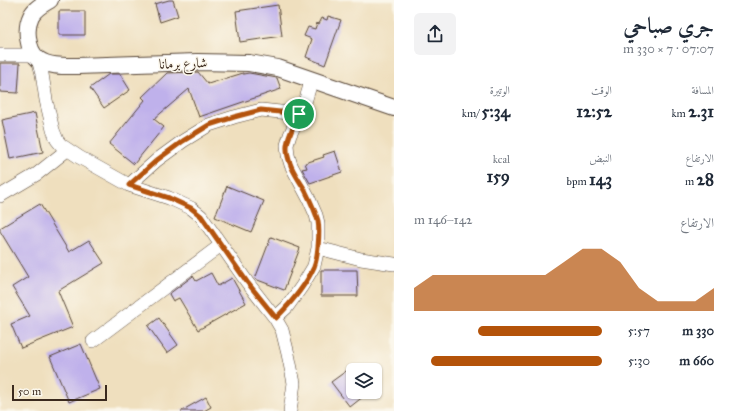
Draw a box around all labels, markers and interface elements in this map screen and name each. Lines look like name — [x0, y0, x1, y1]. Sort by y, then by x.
text: جري صباحي — [623, 12, 714, 39]
button: share — [414, 13, 456, 55]
text: 07:07 · 7 × 330 m — [623, 41, 714, 57]
street label: شارع برمانا — [158, 54, 208, 76]
text: الوتيرة — [490, 84, 510, 97]
text: الوقت — [591, 84, 612, 97]
text: المسافة — [692, 84, 714, 97]
pin — [282, 97, 316, 131]
text: 5:34 — [482, 101, 510, 122]
text: 12:52 — [576, 101, 612, 122]
text: 2.31 — [688, 101, 714, 122]
icon: arrive — [288, 103, 310, 125]
text: /km — [462, 107, 482, 120]
text: km — [671, 107, 688, 120]
text: النبض — [589, 152, 612, 165]
text: الارتفاع — [685, 152, 714, 165]
text: kcal — [493, 153, 510, 166]
text: 159 — [486, 166, 510, 187]
text: 143 — [589, 169, 612, 190]
text: 28 — [697, 169, 714, 190]
text: bpm — [567, 175, 589, 188]
text: m — [685, 175, 697, 188]
text: 142–146 m — [414, 212, 472, 228]
text: الارتفاع — [680, 215, 714, 231]
text: 5:57 — [628, 323, 650, 339]
text: 330 m — [682, 323, 714, 339]
text: 5:30 — [628, 353, 650, 369]
text: 660 m — [679, 353, 714, 369]
map controls — [346, 363, 382, 399]
button: layers — [346, 363, 382, 399]
scale bar — [12, 383, 107, 402]
text: 50 m — [18, 385, 41, 398]

